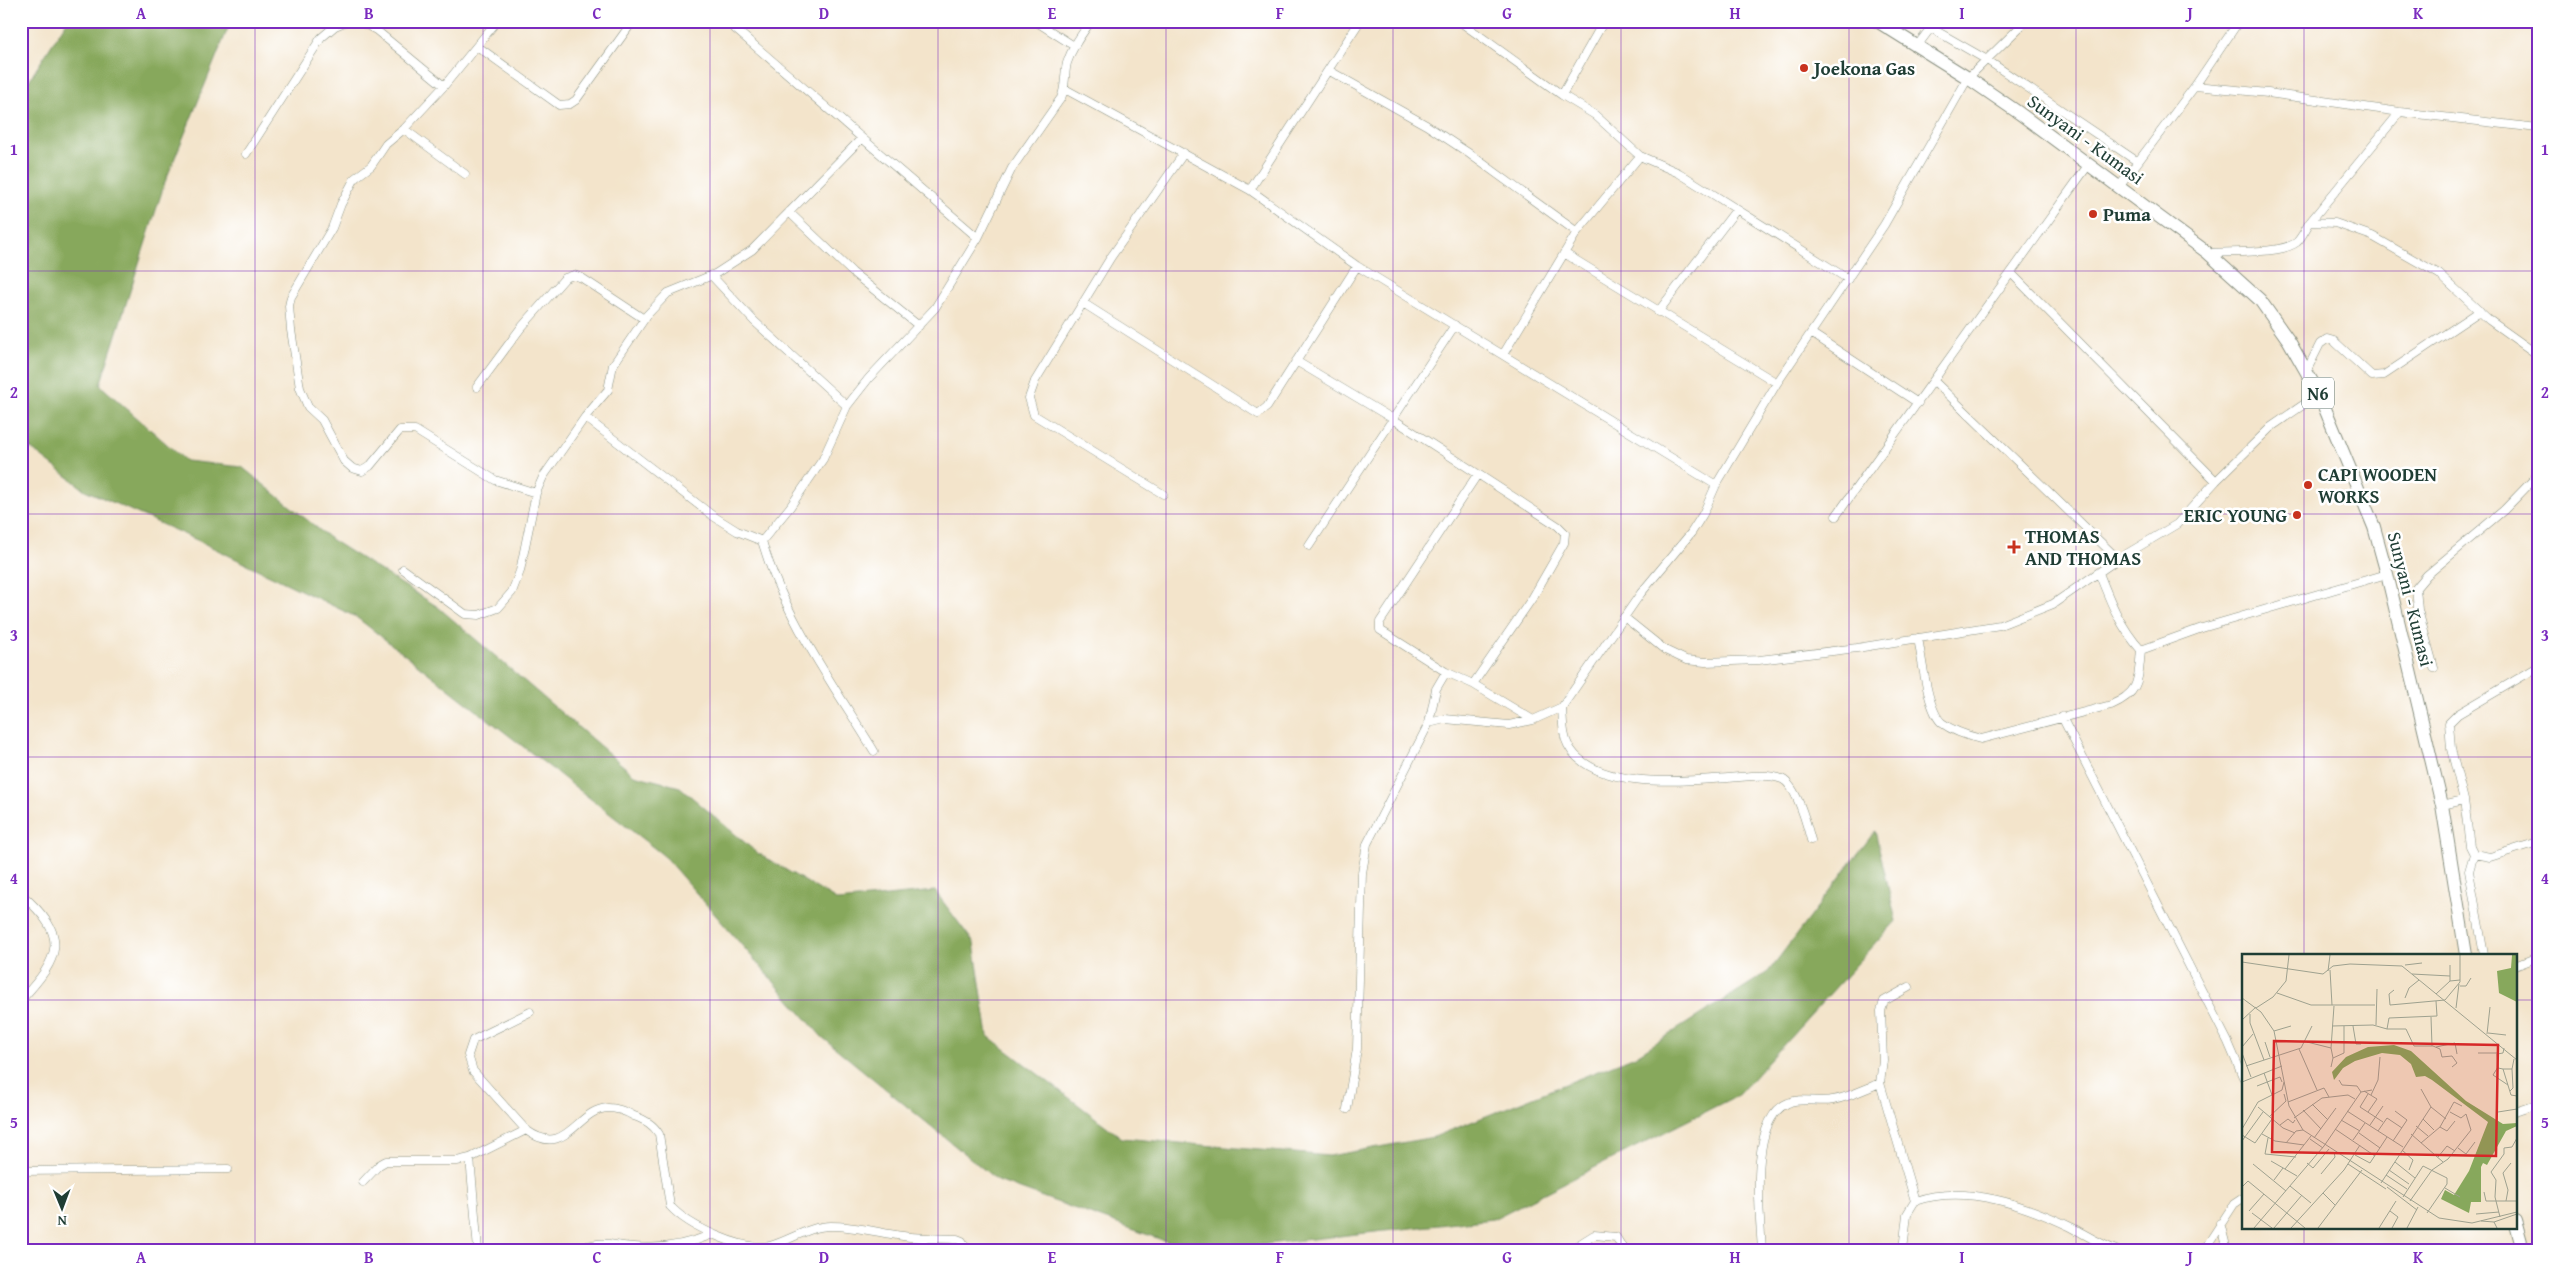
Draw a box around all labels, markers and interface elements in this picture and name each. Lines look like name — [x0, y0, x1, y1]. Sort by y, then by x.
text: A — [136, 1, 147, 25]
text: B — [364, 1, 374, 25]
text: C — [592, 1, 602, 25]
text: D — [819, 1, 829, 25]
text: E — [1048, 1, 1057, 25]
text: F — [1276, 1, 1284, 25]
text: G — [1502, 1, 1512, 25]
text: H — [1729, 1, 1741, 25]
text: I — [1959, 1, 1965, 25]
text: J — [2184, 1, 2193, 25]
text: K — [2413, 1, 2424, 25]
place label: Joekona Gas — [1811, 54, 1915, 82]
marker: Joekona Gas — [1798, 62, 1810, 74]
street label: Sunyani - Kumasi — [2022, 87, 2150, 191]
text: 1 — [10, 137, 18, 161]
text: 1 — [2541, 137, 2549, 161]
place label: Puma — [2103, 200, 2151, 228]
marker: Puma — [2087, 208, 2099, 220]
road number: N6 — [2302, 378, 2334, 408]
text: 2 — [10, 380, 18, 404]
text: 2 — [2541, 380, 2549, 404]
place label: CAPI WOODEN WORKS — [2318, 460, 2437, 510]
marker: CAPI WOODEN WORKS — [2302, 479, 2314, 491]
place label: ERIC YOUNG — [2184, 501, 2287, 529]
marker: ERIC YOUNG — [2291, 509, 2303, 521]
place label: THOMAS AND THOMAS — [2025, 522, 2141, 572]
street label: Sunyani - Kumasi — [2381, 529, 2441, 669]
marker: THOMAS AND THOMAS — [2007, 540, 2021, 554]
text: 3 — [10, 623, 18, 647]
text: 3 — [2541, 623, 2549, 647]
text: 4 — [10, 866, 18, 890]
text: 4 — [2541, 866, 2549, 890]
inset map — [2242, 954, 2516, 1228]
text: 5 — [10, 1110, 18, 1134]
text: 5 — [2541, 1110, 2549, 1134]
north arrow — [38, 1184, 88, 1234]
text: N — [57, 1211, 67, 1231]
text: A — [136, 1245, 147, 1269]
text: B — [364, 1245, 374, 1269]
text: C — [592, 1245, 602, 1269]
text: D — [819, 1245, 829, 1269]
text: E — [1048, 1245, 1057, 1269]
text: F — [1276, 1245, 1284, 1269]
text: G — [1502, 1245, 1512, 1269]
text: H — [1729, 1245, 1741, 1269]
text: I — [1959, 1245, 1965, 1269]
text: J — [2184, 1245, 2193, 1269]
text: K — [2413, 1245, 2424, 1269]

